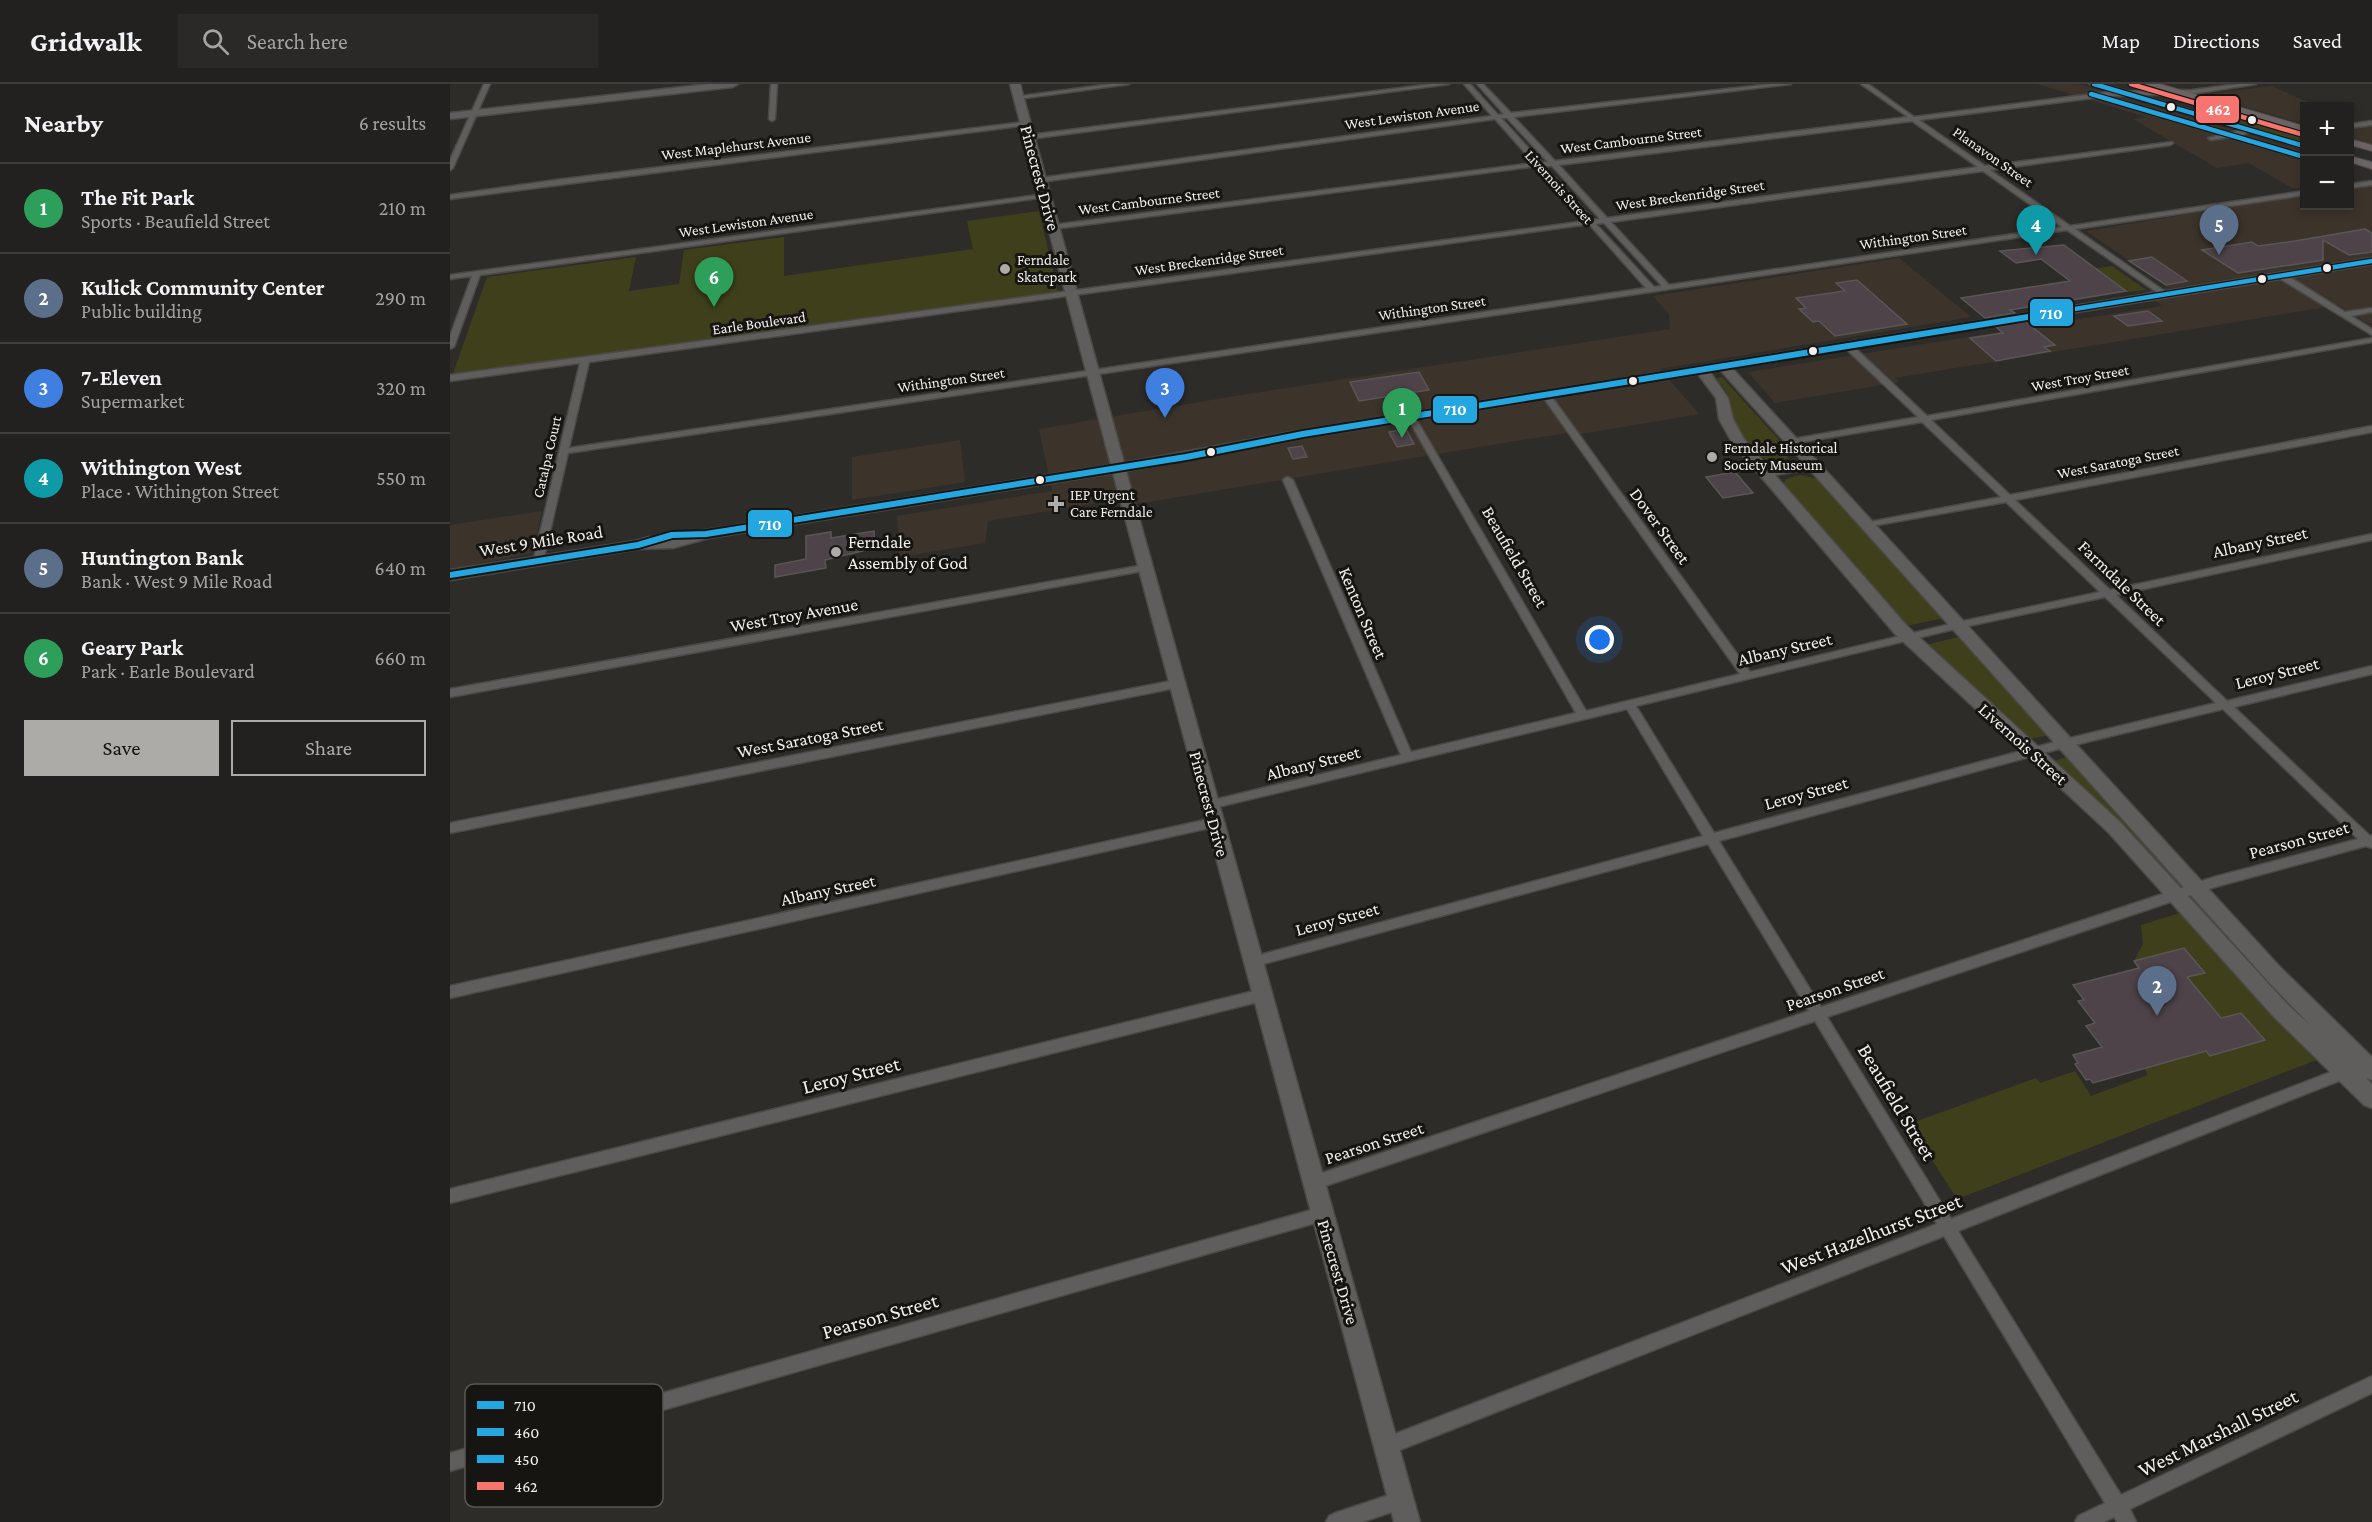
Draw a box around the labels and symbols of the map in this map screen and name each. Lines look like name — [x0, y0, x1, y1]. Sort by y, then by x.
line badge: 462 — [2195, 95, 2240, 124]
street label: West Lewiston Avenue — [1344, 98, 1481, 132]
unlabelled marker — [2165, 101, 2177, 113]
text: 462 — [2205, 101, 2231, 118]
unlabelled marker — [2246, 114, 2258, 126]
street label: Pinecrest Drive — [1016, 123, 1064, 233]
street label: West Cambourne Street — [1559, 123, 1704, 157]
street label: Planavon Street — [1950, 124, 2037, 191]
street label: West Maplehurst Avenue — [660, 129, 812, 164]
street label: Livernois Street — [1522, 147, 1597, 228]
street label: West Breckenridge Street — [1615, 177, 1767, 214]
street label: West Cambourne Street — [1077, 184, 1222, 218]
street label: West Lewiston Avenue — [678, 206, 815, 240]
pin: 4 — [2016, 206, 2056, 255]
pin: 5 — [2200, 206, 2238, 255]
street label: Withington Street — [1858, 221, 1969, 253]
street label: West Breckenridge Street — [1134, 242, 1286, 279]
place label: Ferndale Skatepark — [1017, 252, 1078, 286]
pin: 6 — [694, 258, 734, 307]
marker: Ferndale Skatepark — [998, 262, 1012, 276]
unlabelled marker — [2321, 262, 2333, 274]
unlabelled marker — [2256, 273, 2268, 285]
street label: Withington Street — [1377, 292, 1488, 324]
line badge: 710 — [2029, 298, 2074, 327]
text: 710 — [2039, 305, 2063, 322]
street label: Earle Boulevard — [711, 308, 807, 337]
unlabelled marker — [1807, 345, 1819, 357]
street label: West Troy Street — [2030, 361, 2131, 395]
street label: Withington Street — [896, 364, 1007, 396]
pin: 3 — [1146, 368, 1184, 418]
unlabelled marker — [1627, 375, 1639, 387]
pin: 1 — [1382, 388, 1422, 438]
line badge: 710 — [1432, 395, 1478, 424]
text: 710 — [1443, 401, 1467, 418]
street label: Catalpa Court — [530, 413, 565, 500]
place label: Ferndale Historical Society Museum — [1724, 440, 1838, 474]
street label: West Saratoga Street — [2056, 442, 2181, 483]
unlabelled marker — [1205, 446, 1217, 458]
marker: Ferndale Historical Society Museum — [1705, 450, 1719, 464]
unlabelled marker — [1034, 474, 1046, 486]
street label: Dover Street — [1626, 484, 1695, 569]
place label: IEP Urgent Care Ferndale — [1070, 487, 1153, 520]
marker: IEP Urgent Care Ferndale — [1047, 495, 1065, 513]
street label: Beaufield Street — [1478, 503, 1552, 612]
line badge: 710 — [747, 509, 793, 538]
text: 710 — [758, 516, 782, 533]
street label: West 9 Mile Road — [478, 521, 605, 561]
street label: Albany Street — [2211, 522, 2310, 562]
place label: Ferndale Assembly of God — [848, 532, 968, 573]
street label: Farmdale Street — [2074, 536, 2171, 630]
marker: Ferndale Assembly of God — [829, 545, 843, 559]
street label: Kenton Street — [1335, 564, 1392, 663]
street label: West Troy Avenue — [729, 594, 860, 636]
your location — [1585, 625, 1614, 654]
street label: Albany Street — [1736, 628, 1835, 670]
street label: Leroy Street — [2233, 653, 2322, 693]
street label: Livernois Street — [1975, 699, 2072, 790]
street label: West Saratoga Street — [735, 714, 886, 762]
street label: Albany Street — [1264, 741, 1363, 784]
street label: Pinecrest Drive — [1185, 749, 1233, 859]
street label: Leroy Street — [1762, 772, 1851, 814]
street label: Pearson Street — [2247, 817, 2352, 863]
street label: Albany Street — [779, 870, 878, 910]
street label: Leroy Street — [1293, 898, 1382, 940]
street label: Pearson Street — [1783, 963, 1888, 1015]
pin: 2 — [2138, 966, 2176, 1016]
street label: Beaufield Street — [1853, 1039, 1942, 1166]
street label: Leroy Street — [800, 1051, 903, 1099]
street label: Pearson Street — [1322, 1117, 1427, 1168]
street label: West Hazelhurst Street — [1777, 1188, 1966, 1280]
street label: Pinecrest Drive — [1313, 1217, 1363, 1327]
street label: Pearson Street — [819, 1288, 942, 1344]
street label: West Marshall Street — [2134, 1383, 2303, 1482]
legend — [465, 1384, 663, 1507]
text: 710 — [514, 1397, 536, 1414]
text: 460 — [514, 1424, 539, 1441]
text: 450 — [514, 1451, 539, 1468]
text: 462 — [514, 1478, 538, 1495]

